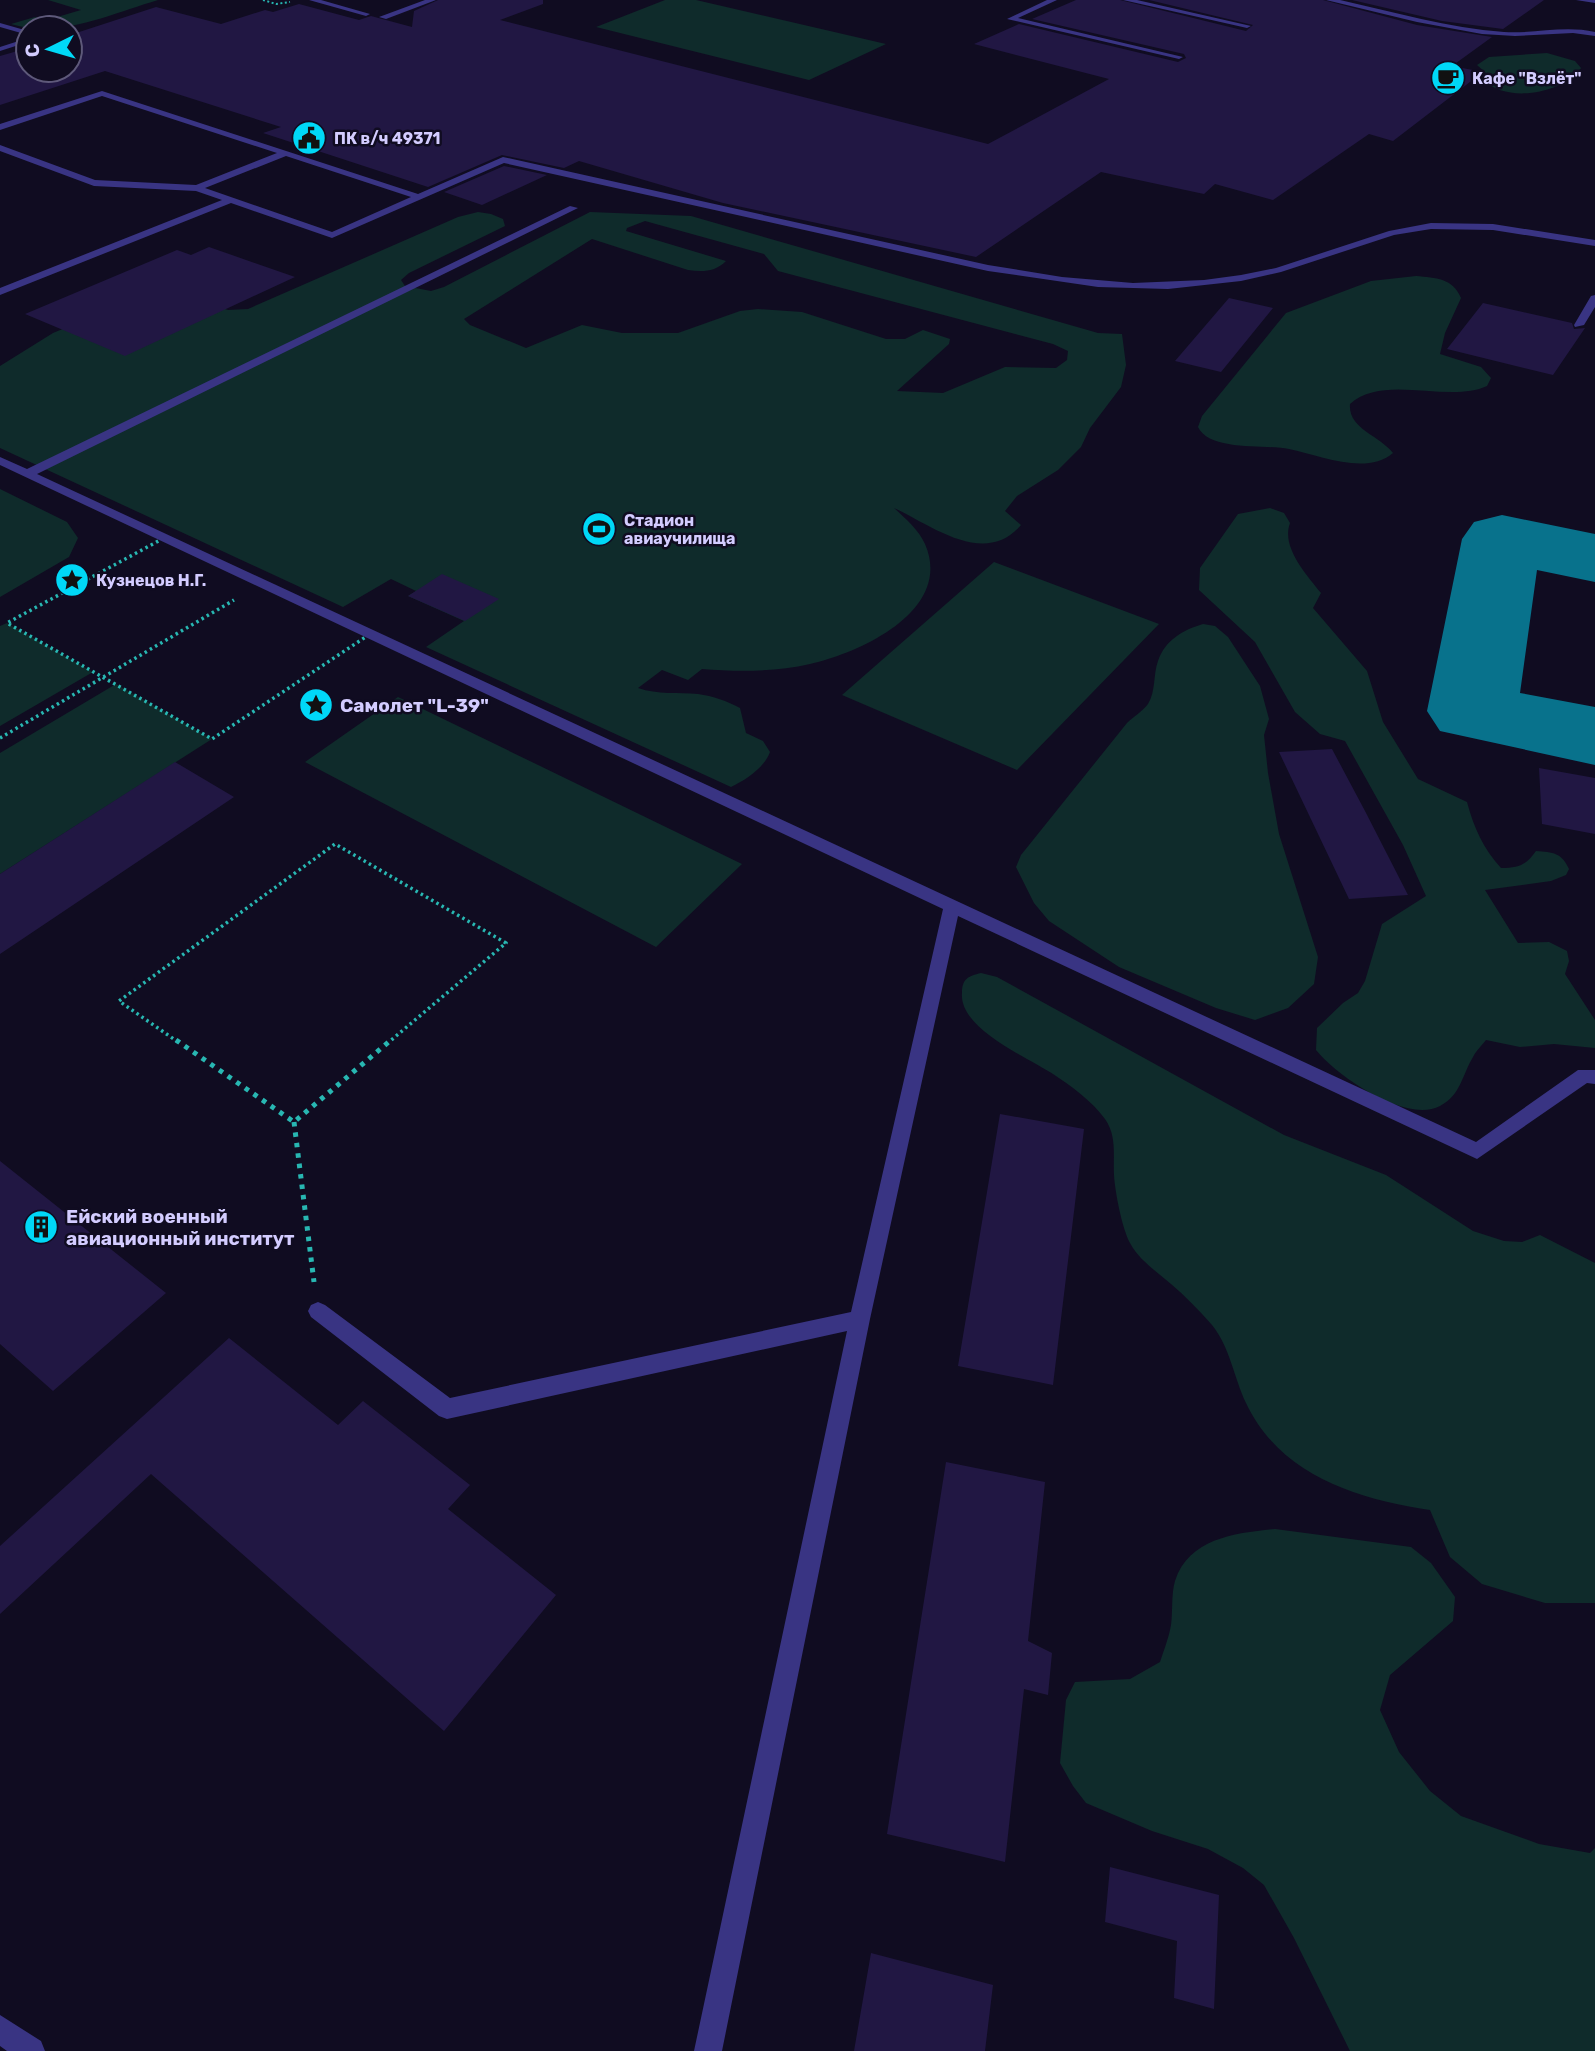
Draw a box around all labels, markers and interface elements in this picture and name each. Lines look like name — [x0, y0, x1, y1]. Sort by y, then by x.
north arrow — [14, 14, 84, 84]
text: С — [21, 43, 45, 58]
cafe icon: Кафе "Взлёт" — [1429, 59, 1467, 97]
place label: Кафе "Взлёт" — [1472, 69, 1581, 88]
public building icon: ПК в/ч 49371 — [290, 119, 328, 157]
place label: ПК в/ч 49371 — [334, 129, 441, 148]
sports icon: Стадион авиаучилища — [580, 510, 618, 548]
place label: Стадион авиаучилища — [624, 511, 736, 548]
place icon: Кузнецов Н.Г. — [53, 561, 91, 599]
place label: Кузнецов Н.Г. — [96, 571, 206, 590]
place icon: Самолет "L-39" — [297, 686, 335, 724]
place label: Самолет "L-39" — [340, 694, 489, 717]
place label: Ейский военный авиационный институт — [66, 1205, 295, 1250]
building icon: Ейский военный авиационный институт — [22, 1208, 60, 1246]

